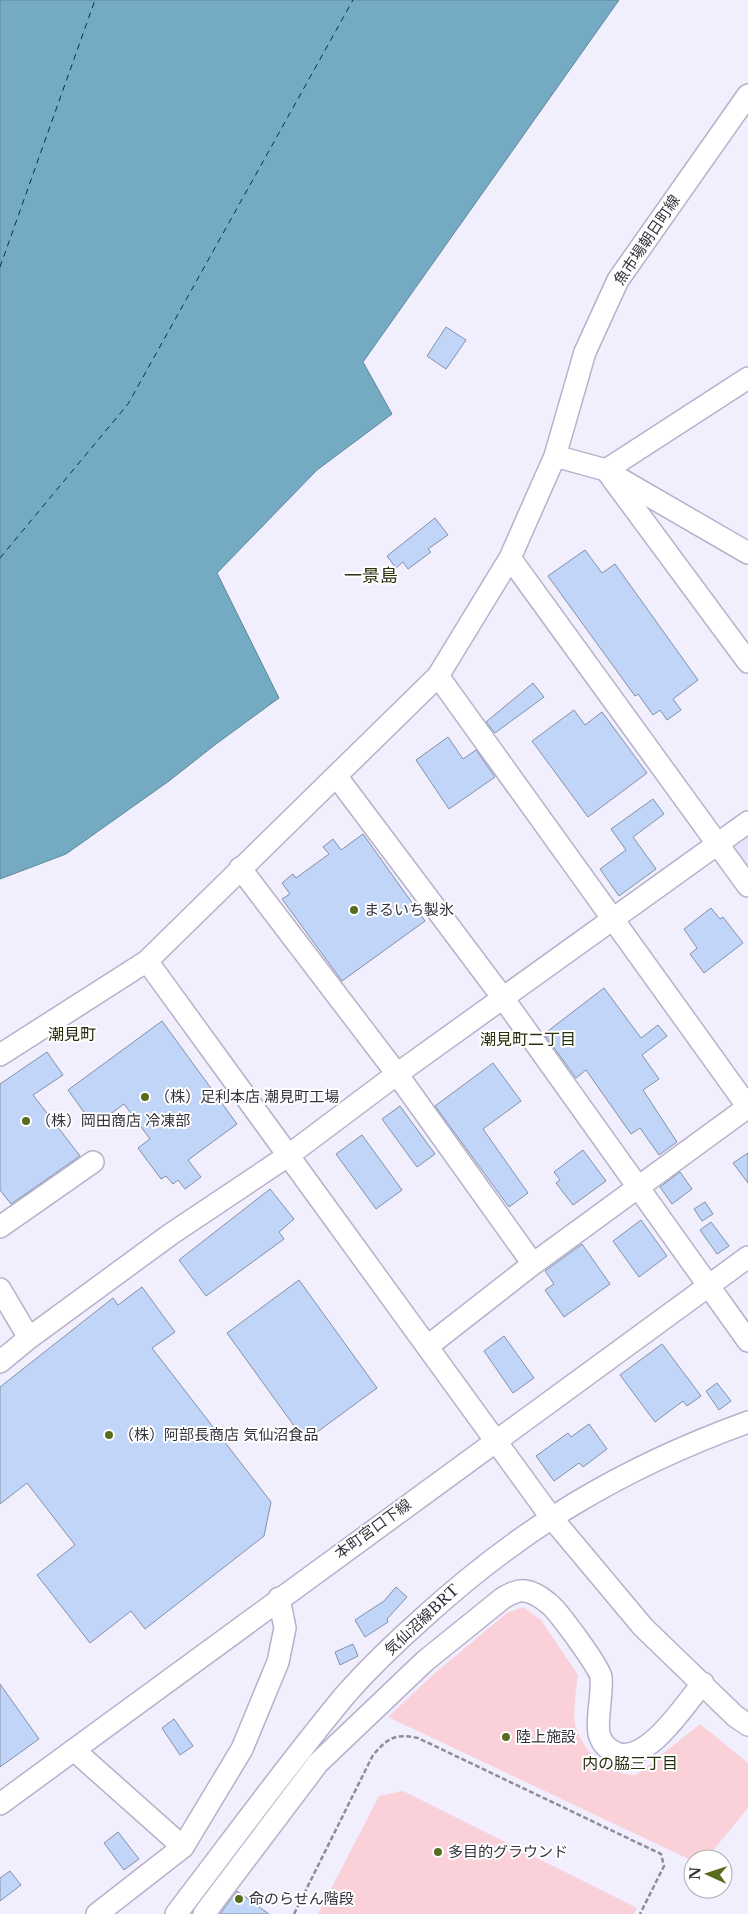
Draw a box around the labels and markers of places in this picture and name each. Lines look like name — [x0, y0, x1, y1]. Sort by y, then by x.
place label: まるいち製氷 — [364, 900, 454, 919]
marker: まるいち製氷 — [348, 904, 360, 916]
place label: （株）足利本店 潮見町工場 — [155, 1087, 339, 1106]
marker: （株）足利本店 潮見町工場 — [139, 1091, 151, 1103]
place label: （株）岡田商店 冷凍部 — [36, 1111, 190, 1130]
marker: （株）岡田商店 冷凍部 — [20, 1115, 32, 1127]
place label: （株）阿部長商店 気仙沼食品 — [119, 1425, 318, 1444]
marker: （株）阿部長商店 気仙沼食品 — [103, 1429, 115, 1441]
place label: 陸上施設 — [516, 1727, 576, 1746]
marker: 陸上施設 — [500, 1731, 512, 1743]
place label: 多目的グラウンド — [448, 1842, 568, 1861]
marker: 多目的グラウンド — [432, 1846, 444, 1858]
place label: 命のらせん階段 — [249, 1889, 354, 1908]
marker: 命のらせん階段 — [233, 1893, 245, 1905]

